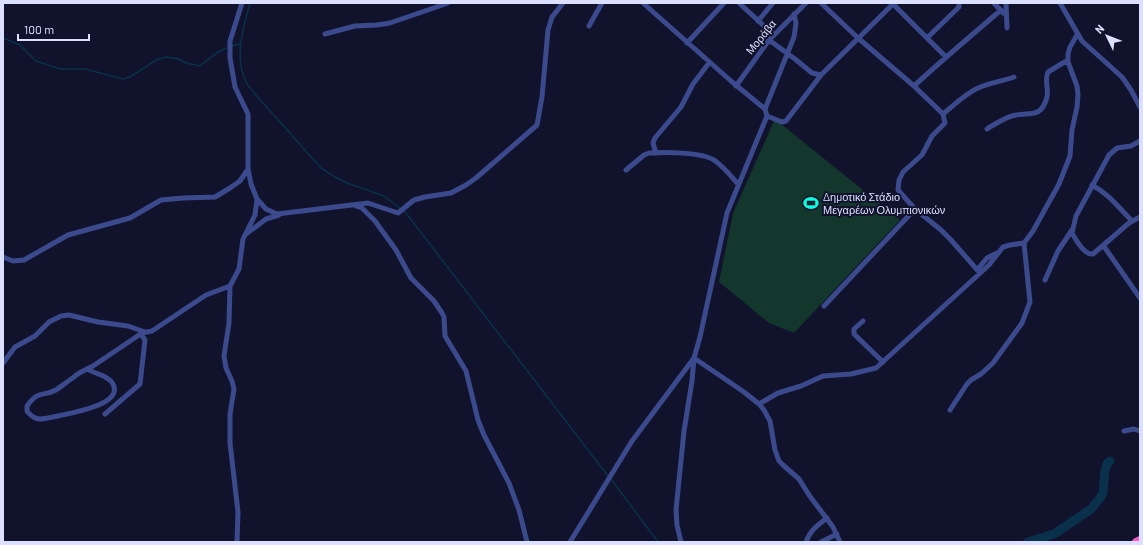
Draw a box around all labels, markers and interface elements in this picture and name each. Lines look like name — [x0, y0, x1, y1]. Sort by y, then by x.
scale bar — [18, 16, 89, 42]
street label: Μοράβα — [743, 16, 779, 57]
north arrow — [1087, 16, 1127, 56]
text: 100 m — [24, 22, 54, 36]
text: N — [1092, 22, 1107, 36]
place label: Δημοτικό Στάδιο Μεγαρέων Ολυμπιονικών — [823, 190, 946, 216]
sports icon: Δημοτικό Στάδιο Μεγαρέων Ολυμπιονικών — [802, 194, 820, 212]

